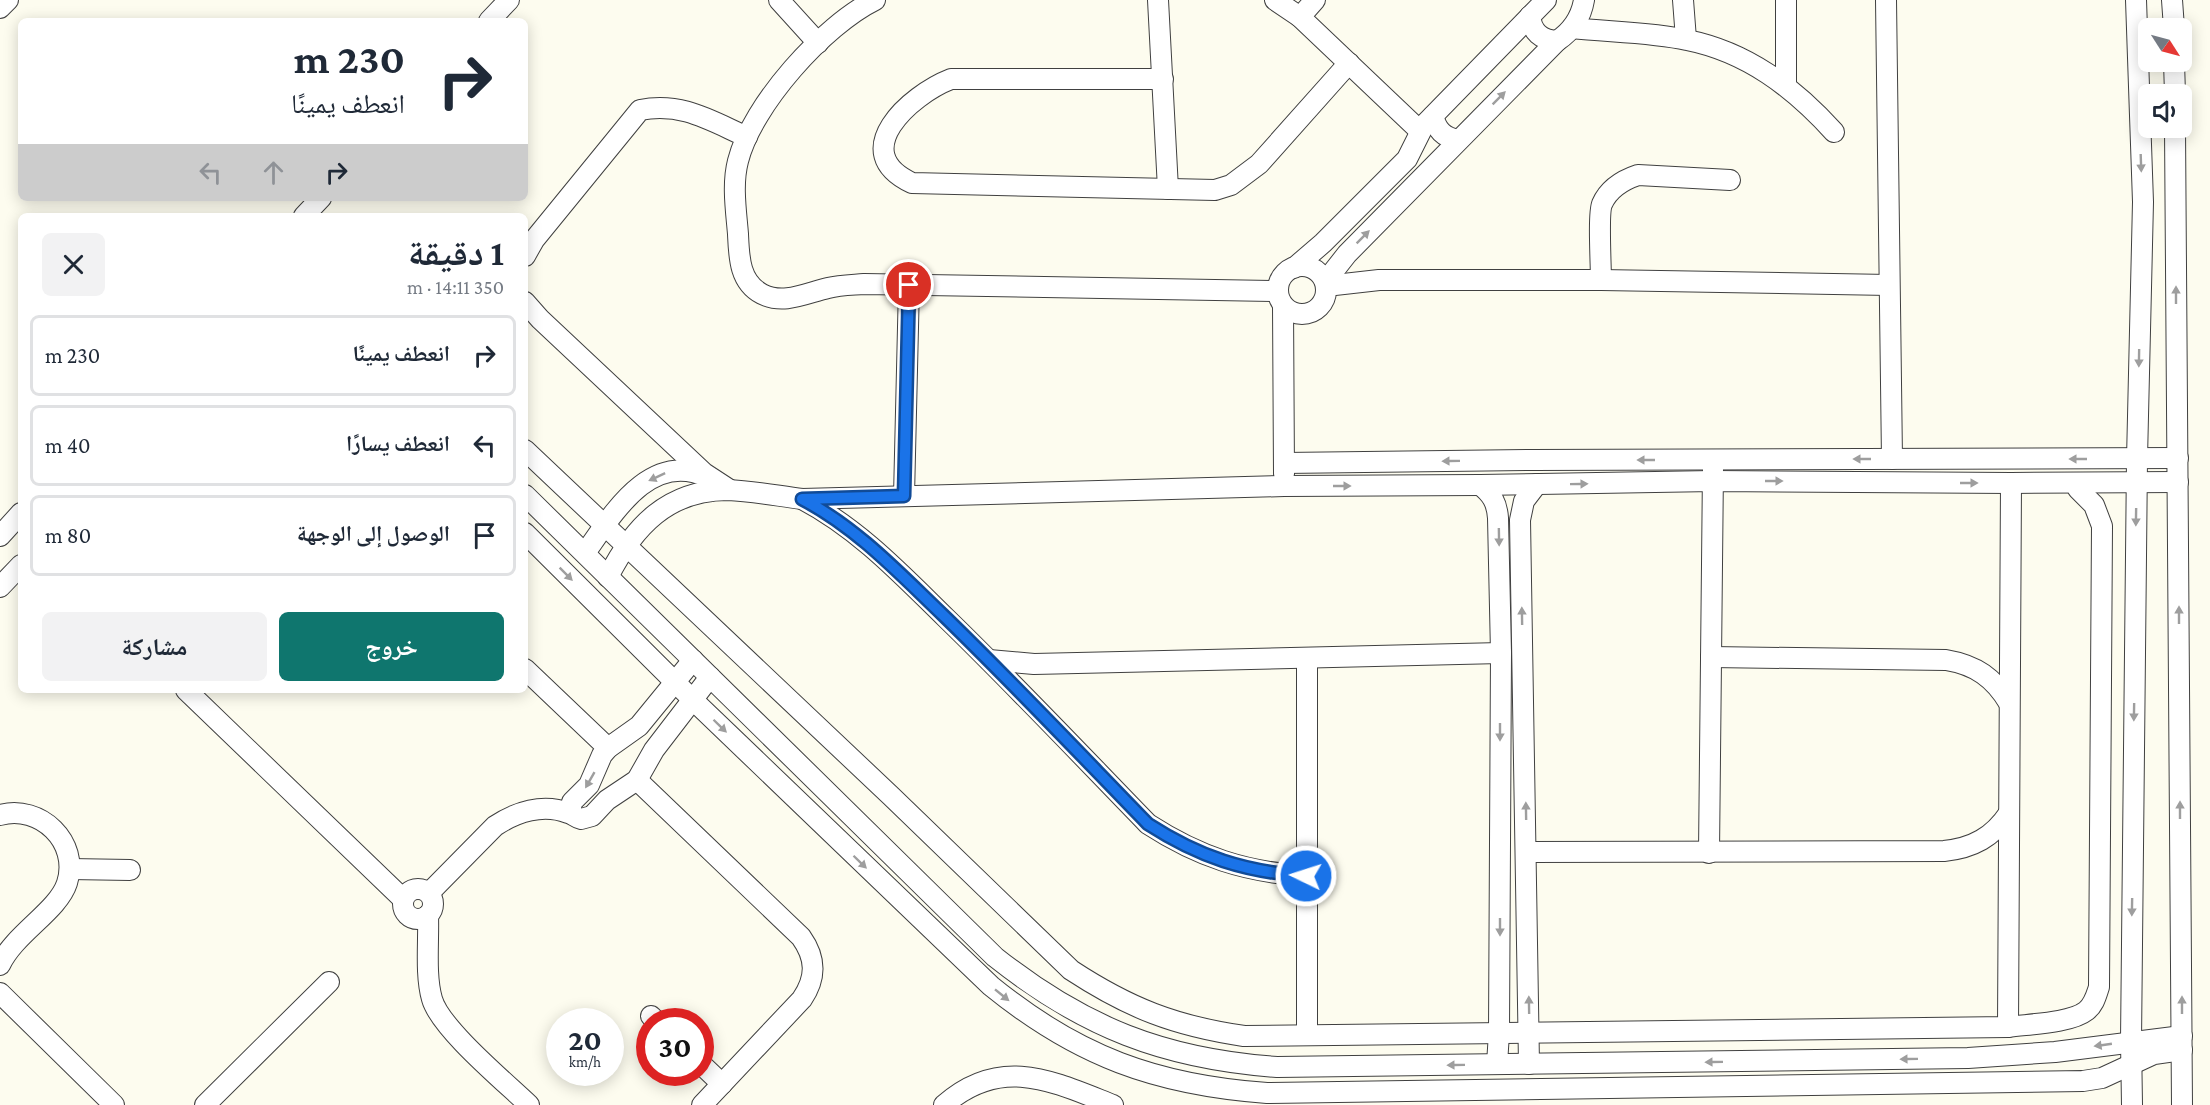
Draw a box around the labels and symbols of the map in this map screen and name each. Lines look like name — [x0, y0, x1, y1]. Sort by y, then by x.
north arrow — [2138, 18, 2192, 72]
one-way arrow — [1492, 92, 1506, 106]
one-way arrow — [2137, 154, 2146, 173]
one-way arrow — [1356, 230, 1370, 245]
pin — [883, 259, 934, 310]
one-way arrow — [2171, 285, 2181, 304]
one-way arrow — [2134, 349, 2144, 368]
one-way arrow — [1853, 454, 1872, 464]
one-way arrow — [2069, 454, 2088, 463]
one-way arrow — [1637, 455, 1656, 465]
one-way arrow — [1442, 456, 1461, 466]
one-way arrow — [648, 472, 665, 481]
one-way arrow — [1765, 477, 1784, 486]
one-way arrow — [1960, 478, 1979, 488]
one-way arrow — [1570, 479, 1589, 488]
one-way arrow — [1333, 481, 1352, 491]
one-way arrow — [2132, 508, 2141, 527]
one-way arrow — [1494, 527, 1503, 546]
one-way arrow — [559, 567, 573, 581]
one-way arrow — [2174, 605, 2184, 624]
one-way arrow — [1517, 606, 1526, 625]
one-way arrow — [2129, 702, 2139, 721]
one-way arrow — [713, 719, 728, 733]
one-way arrow — [1495, 722, 1505, 741]
one-way arrow — [584, 772, 595, 788]
one-way arrow — [2175, 800, 2185, 819]
one-way arrow — [1521, 801, 1531, 820]
position arrow — [1274, 844, 1338, 908]
one-way arrow — [853, 855, 868, 869]
one-way arrow — [2127, 897, 2137, 916]
one-way arrow — [1495, 917, 1505, 936]
one-way arrow — [994, 989, 1010, 1002]
one-way arrow — [2177, 995, 2187, 1014]
one-way arrow — [1525, 996, 1534, 1015]
speed limit sign: 30 — [636, 1008, 714, 1086]
one-way arrow — [2093, 1041, 2112, 1050]
one-way arrow — [1899, 1054, 1918, 1064]
one-way arrow — [1704, 1057, 1723, 1066]
one-way arrow — [1446, 1060, 1465, 1070]

